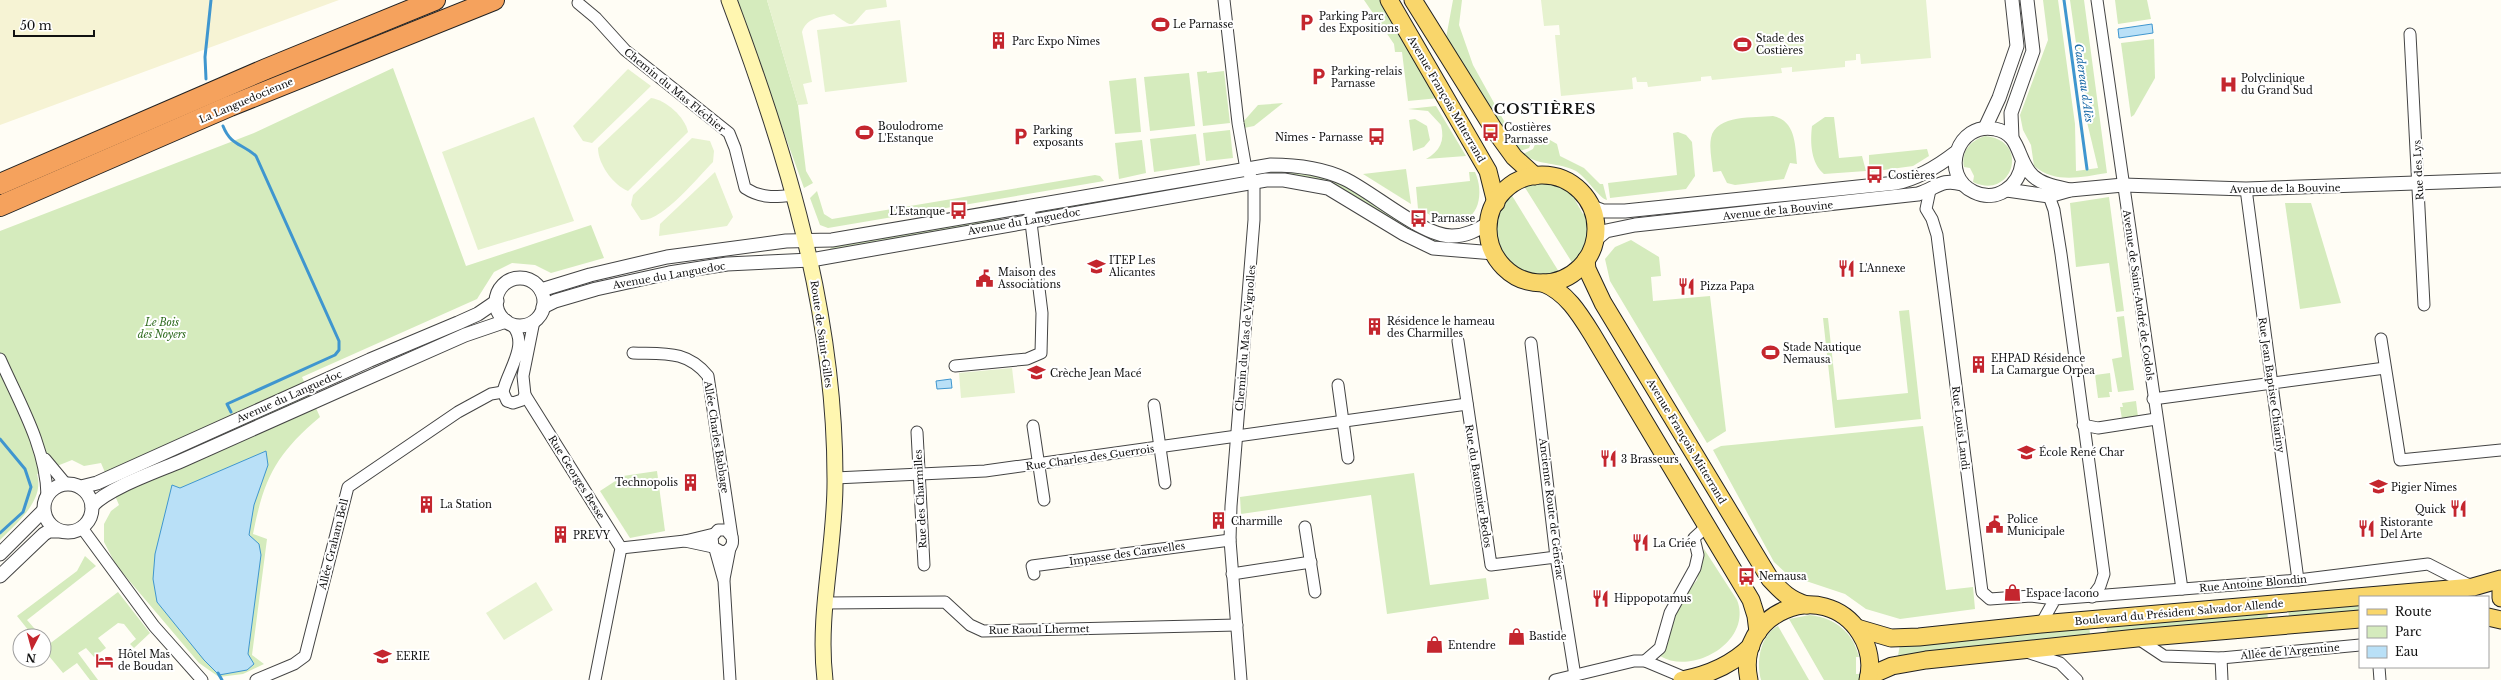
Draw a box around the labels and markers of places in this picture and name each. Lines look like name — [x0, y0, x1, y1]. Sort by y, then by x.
place label: Parking Parc des Expositions — [1319, 10, 1399, 35]
parking icon: Parking Parc des Expositions — [1296, 12, 1316, 32]
sports icon: Le Parnasse — [1150, 14, 1170, 34]
place label: Le Parnasse — [1173, 18, 1233, 31]
building icon: Parc Expo Nîmes — [989, 31, 1009, 51]
place label: Stade des Costières — [1756, 32, 1805, 57]
sports icon: Stade des Costières — [1733, 34, 1753, 54]
place label: Parc Expo Nîmes — [1012, 35, 1101, 48]
place label: Parking-relais Parnasse — [1331, 65, 1403, 90]
parking icon: Parking-relais Parnasse — [1308, 67, 1328, 87]
place label: Polyclinique du Grand Sud — [2241, 72, 2313, 97]
hospital icon: Polyclinique du Grand Sud — [2218, 74, 2238, 94]
place label: Boulodrome L'Estanque — [878, 120, 943, 145]
place label: Costières Parnasse — [1504, 121, 1551, 146]
sports icon: Boulodrome L'Estanque — [855, 122, 875, 142]
bus stop icon: Costières Parnasse — [1481, 123, 1501, 143]
place label: Parking exposants — [1033, 124, 1084, 149]
parking icon: Parking exposants — [1010, 126, 1030, 146]
bus stop icon: Nîmes - Parnasse — [1366, 127, 1386, 147]
place label: Nîmes - Parnasse — [1275, 131, 1363, 144]
bus stop icon: Costières — [1865, 165, 1885, 185]
place label: Costières — [1888, 169, 1935, 182]
bus stop icon: L'Estanque — [948, 201, 968, 221]
place label: L'Estanque — [890, 205, 945, 218]
bus stop icon: Parnasse — [1408, 208, 1428, 228]
place label: Parnasse — [1431, 212, 1476, 225]
place label: ITEP Les Alicantes — [1108, 254, 1156, 279]
school or university icon: ITEP Les Alicantes — [1086, 256, 1106, 276]
restaurant icon: L'Annexe — [1836, 258, 1856, 278]
place label: L'Annexe — [1859, 262, 1906, 275]
place label: Maison des Associations — [997, 266, 1061, 291]
public building icon: Maison des Associations — [975, 268, 995, 288]
restaurant icon: Pizza Papa — [1677, 276, 1697, 296]
place label: Pizza Papa — [1700, 280, 1755, 293]
place label: Résidence le hameau des Charmilles — [1387, 315, 1495, 340]
building icon: Résidence le hameau des Charmilles — [1364, 317, 1384, 337]
place label: Stade Nautique Nemausa — [1783, 341, 1861, 366]
sports icon: Stade Nautique Nemausa — [1760, 343, 1780, 363]
place label: EHPAD Résidence La Camargue Orpea — [1991, 352, 2095, 377]
building icon: EHPAD Résidence La Camargue Orpea — [1968, 354, 1988, 374]
school or university icon: Crèche Jean Macé — [1027, 363, 1047, 383]
place label: Crèche Jean Macé — [1050, 367, 1142, 380]
school or university icon: École René Char — [2016, 442, 2036, 462]
place label: École René Char — [2039, 445, 2124, 459]
restaurant icon: 3 Brasseurs — [1598, 449, 1618, 469]
place label: 3 Brasseurs — [1621, 453, 1679, 466]
building icon: Technopolis — [681, 472, 701, 492]
place label: Technopolis — [615, 476, 678, 489]
school or university icon: Pigier Nîmes — [2368, 477, 2388, 497]
place label: Pigier Nîmes — [2391, 481, 2458, 494]
building icon: La Station — [417, 494, 437, 514]
place label: La Station — [440, 498, 492, 511]
restaurant icon: Quick — [2449, 499, 2469, 519]
place label: Quick — [2415, 503, 2447, 516]
building icon: Charmille — [1208, 511, 1228, 531]
place label: Police Municipale — [2007, 513, 2065, 538]
place label: Charmille — [1231, 515, 1283, 528]
public building icon: Police Municipale — [1984, 515, 2004, 535]
place label: Ristorante Del Arte — [2380, 516, 2433, 541]
restaurant icon: Ristorante Del Arte — [2357, 518, 2377, 538]
building icon: PREVY — [550, 525, 570, 545]
place label: PREVY — [573, 529, 611, 542]
restaurant icon: La Criée — [1630, 533, 1650, 553]
place label: La Criée — [1653, 537, 1697, 550]
bus stop icon: Nemausa — [1736, 566, 1756, 586]
place label: Nemausa — [1759, 570, 1807, 583]
shop icon: Espace Iacono — [2003, 583, 2023, 603]
place label: Espace Iacono — [2026, 587, 2100, 600]
restaurant icon: Hippopotamus — [1591, 588, 1611, 608]
place label: Hippopotamus — [1614, 592, 1692, 605]
shop icon: Bastide — [1506, 626, 1526, 646]
place label: Bastide — [1529, 630, 1567, 643]
shop icon: Entendre — [1425, 635, 1445, 655]
place label: Entendre — [1448, 639, 1496, 652]
school or university icon: EERIE — [373, 646, 393, 666]
place label: Hôtel Mas de Boudan — [118, 648, 174, 673]
hotel icon: Hôtel Mas de Boudan — [95, 650, 115, 670]
place label: EERIE — [396, 650, 430, 663]

